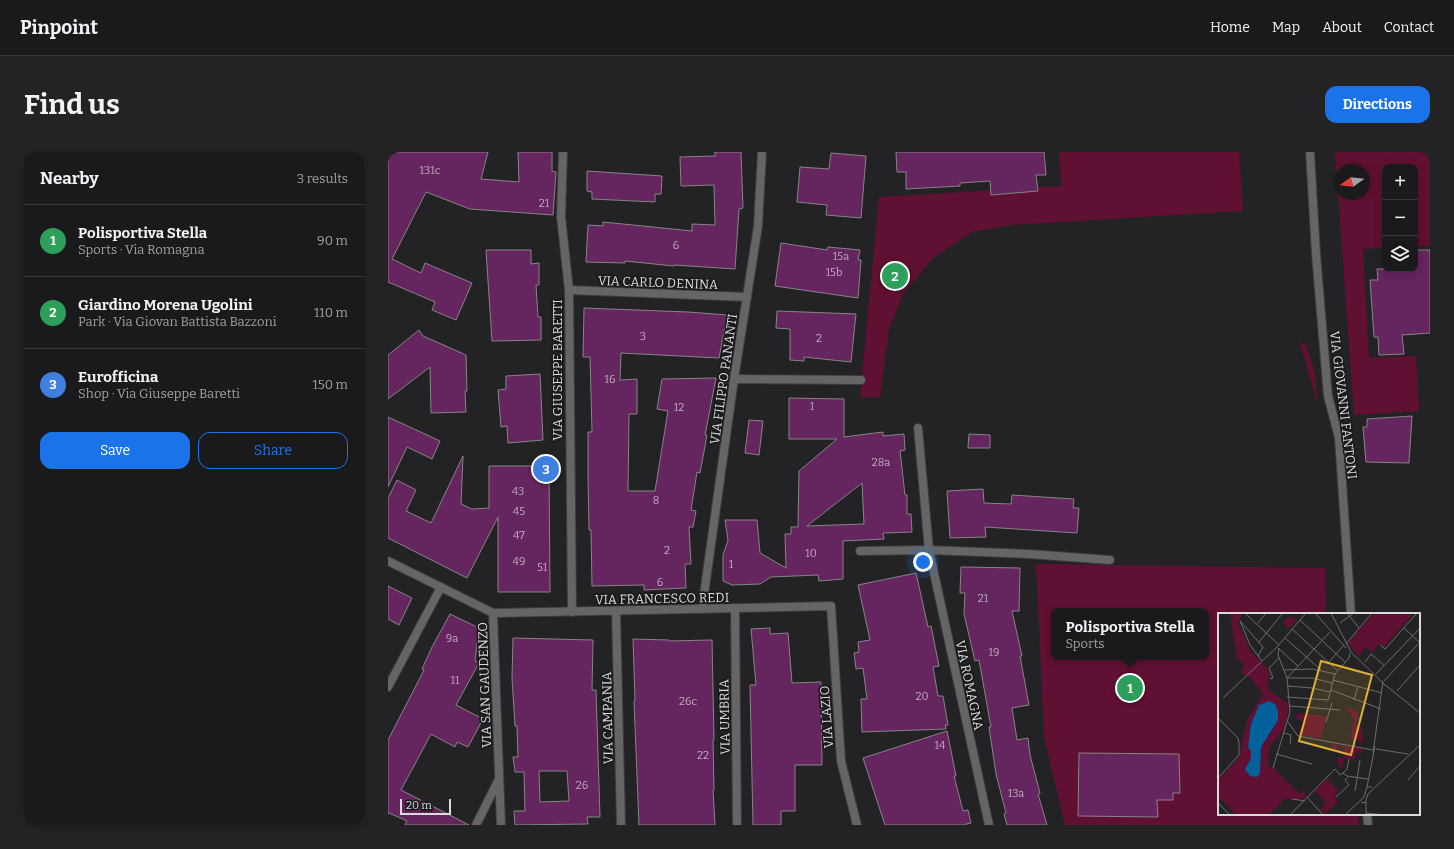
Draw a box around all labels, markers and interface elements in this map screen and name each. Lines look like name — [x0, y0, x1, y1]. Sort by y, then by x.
text: Pinpoint — [20, 16, 98, 39]
text: Home — [1210, 19, 1250, 36]
text: Map — [1272, 19, 1300, 36]
text: About — [1322, 19, 1362, 36]
text: Contact — [1384, 19, 1434, 36]
button: Directions — [1325, 86, 1430, 123]
text: Find us — [24, 88, 120, 121]
house number: 131c — [420, 164, 441, 177]
north arrow — [1334, 164, 1370, 200]
map controls — [1382, 164, 1418, 272]
button: + — [1382, 164, 1418, 200]
text: Nearby — [40, 168, 99, 189]
text: 3 results — [297, 171, 348, 186]
house number: 21 — [539, 197, 550, 210]
button: − — [1382, 200, 1418, 236]
text: Polisportiva Stella — [78, 224, 207, 242]
text: 1 — [50, 233, 56, 248]
text: 90 m — [317, 233, 348, 248]
button: layers — [1382, 236, 1418, 272]
house number: 6 — [673, 239, 679, 252]
text: Sports · Via Romagna — [78, 242, 205, 257]
house number: 15a — [833, 250, 849, 263]
pin: 2 — [882, 261, 908, 291]
house number: 15b — [826, 266, 842, 279]
street label: VIA CARLO DENINA — [598, 273, 719, 292]
text: Giardino Morena Ugolini — [78, 296, 253, 314]
street label: VIA GIUSEPPE BARETTI — [550, 299, 565, 441]
text: 2 — [49, 305, 57, 320]
text: 110 m — [314, 305, 348, 320]
street label: VIA FILIPPO PANANTI — [707, 313, 740, 445]
text: Park · Via Giovan Battista Bazzoni — [78, 314, 277, 329]
house number: 3 — [640, 330, 646, 343]
street label: VIA GIOVANNI FANTONI — [1327, 330, 1360, 480]
house number: 2 — [816, 332, 822, 345]
text: Eurofficina — [78, 368, 158, 386]
house number: 16 — [605, 373, 615, 386]
text: 3 — [49, 377, 57, 392]
text: 150 m — [312, 377, 348, 392]
text: Shop · Via Giuseppe Baretti — [78, 386, 240, 401]
house number: 1 — [810, 400, 815, 413]
house number: 12 — [674, 401, 684, 414]
button: Save — [40, 432, 190, 469]
button: Share — [198, 432, 348, 469]
pin: 3 — [533, 454, 559, 484]
house number: 28a — [872, 456, 890, 469]
house number: 43 — [512, 485, 524, 498]
house number: 8 — [653, 494, 659, 507]
house number: 45 — [513, 505, 525, 518]
house number: 47 — [513, 529, 525, 542]
house number: 2 — [664, 544, 670, 557]
house number: 10 — [805, 547, 817, 560]
your location — [913, 552, 933, 572]
house number: 49 — [513, 555, 525, 568]
house number: 1 — [729, 558, 734, 571]
house number: 51 — [537, 561, 548, 574]
house number: 6 — [657, 576, 663, 589]
street label: VIA FRANCESCO REDI — [595, 590, 729, 607]
house number: 21 — [978, 592, 989, 605]
popup — [1051, 608, 1209, 660]
inset map — [1218, 613, 1420, 815]
text: Polisportiva Stella — [1065, 618, 1195, 636]
street label: VIA SAN GAUDENZO — [475, 622, 494, 748]
house number: 9a — [446, 632, 458, 645]
text: Sports — [1065, 636, 1105, 651]
street label: VIA ROMAGNA — [953, 639, 987, 732]
house number: 19 — [989, 646, 999, 659]
street label: VIA CAMPANIA — [599, 671, 616, 764]
pin: 1 — [1117, 673, 1143, 703]
house number: 11 — [451, 674, 460, 687]
street label: VIA UMBRIA — [716, 678, 733, 755]
street label: VIA LAZIO — [817, 685, 836, 749]
house number: 20 — [915, 690, 929, 703]
house number: 26c — [679, 695, 697, 708]
house number: 14 — [935, 739, 946, 752]
house number: 22 — [697, 749, 709, 762]
house number: 26 — [576, 779, 588, 792]
house number: 13a — [1008, 787, 1024, 800]
scale bar — [400, 797, 451, 816]
text: 20 m — [406, 799, 432, 812]

